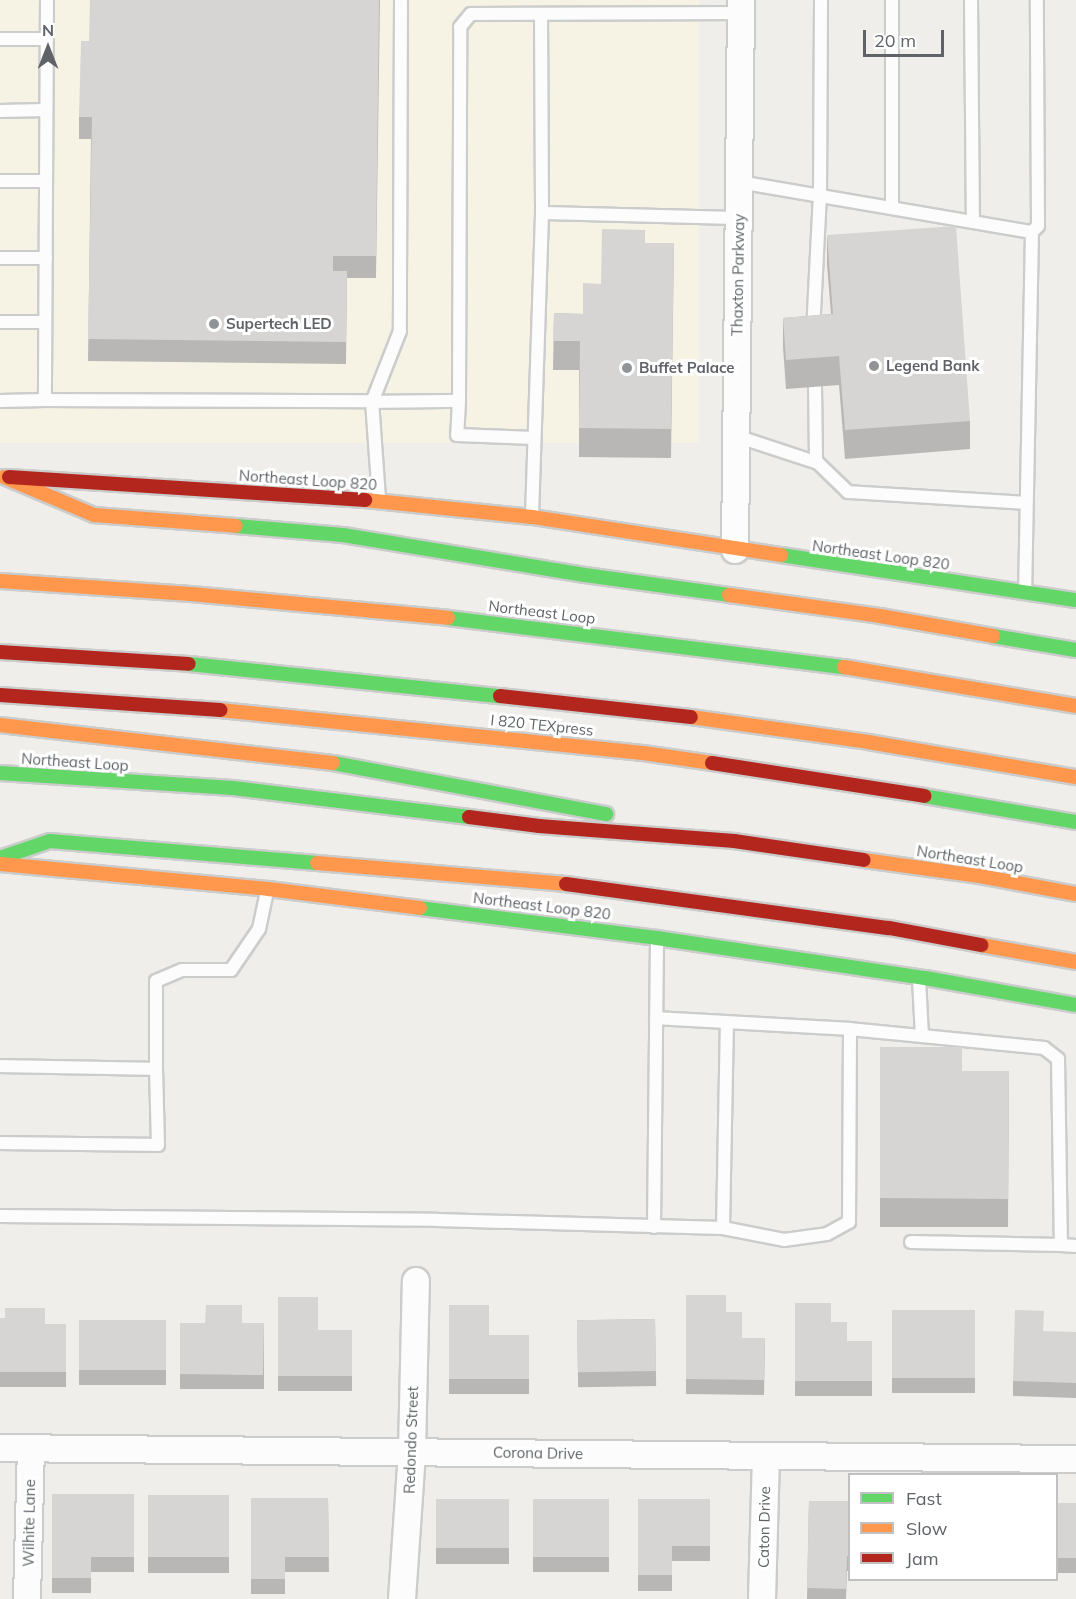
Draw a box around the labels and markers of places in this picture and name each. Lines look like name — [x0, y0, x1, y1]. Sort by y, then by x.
place label: Supertech LED — [226, 315, 332, 333]
marker: Supertech LED — [207, 317, 221, 331]
place label: Legend Bank — [886, 357, 980, 375]
place label: Buffet Palace — [639, 359, 735, 377]
marker: Legend Bank — [867, 359, 881, 373]
marker: Buffet Palace — [620, 361, 634, 375]

